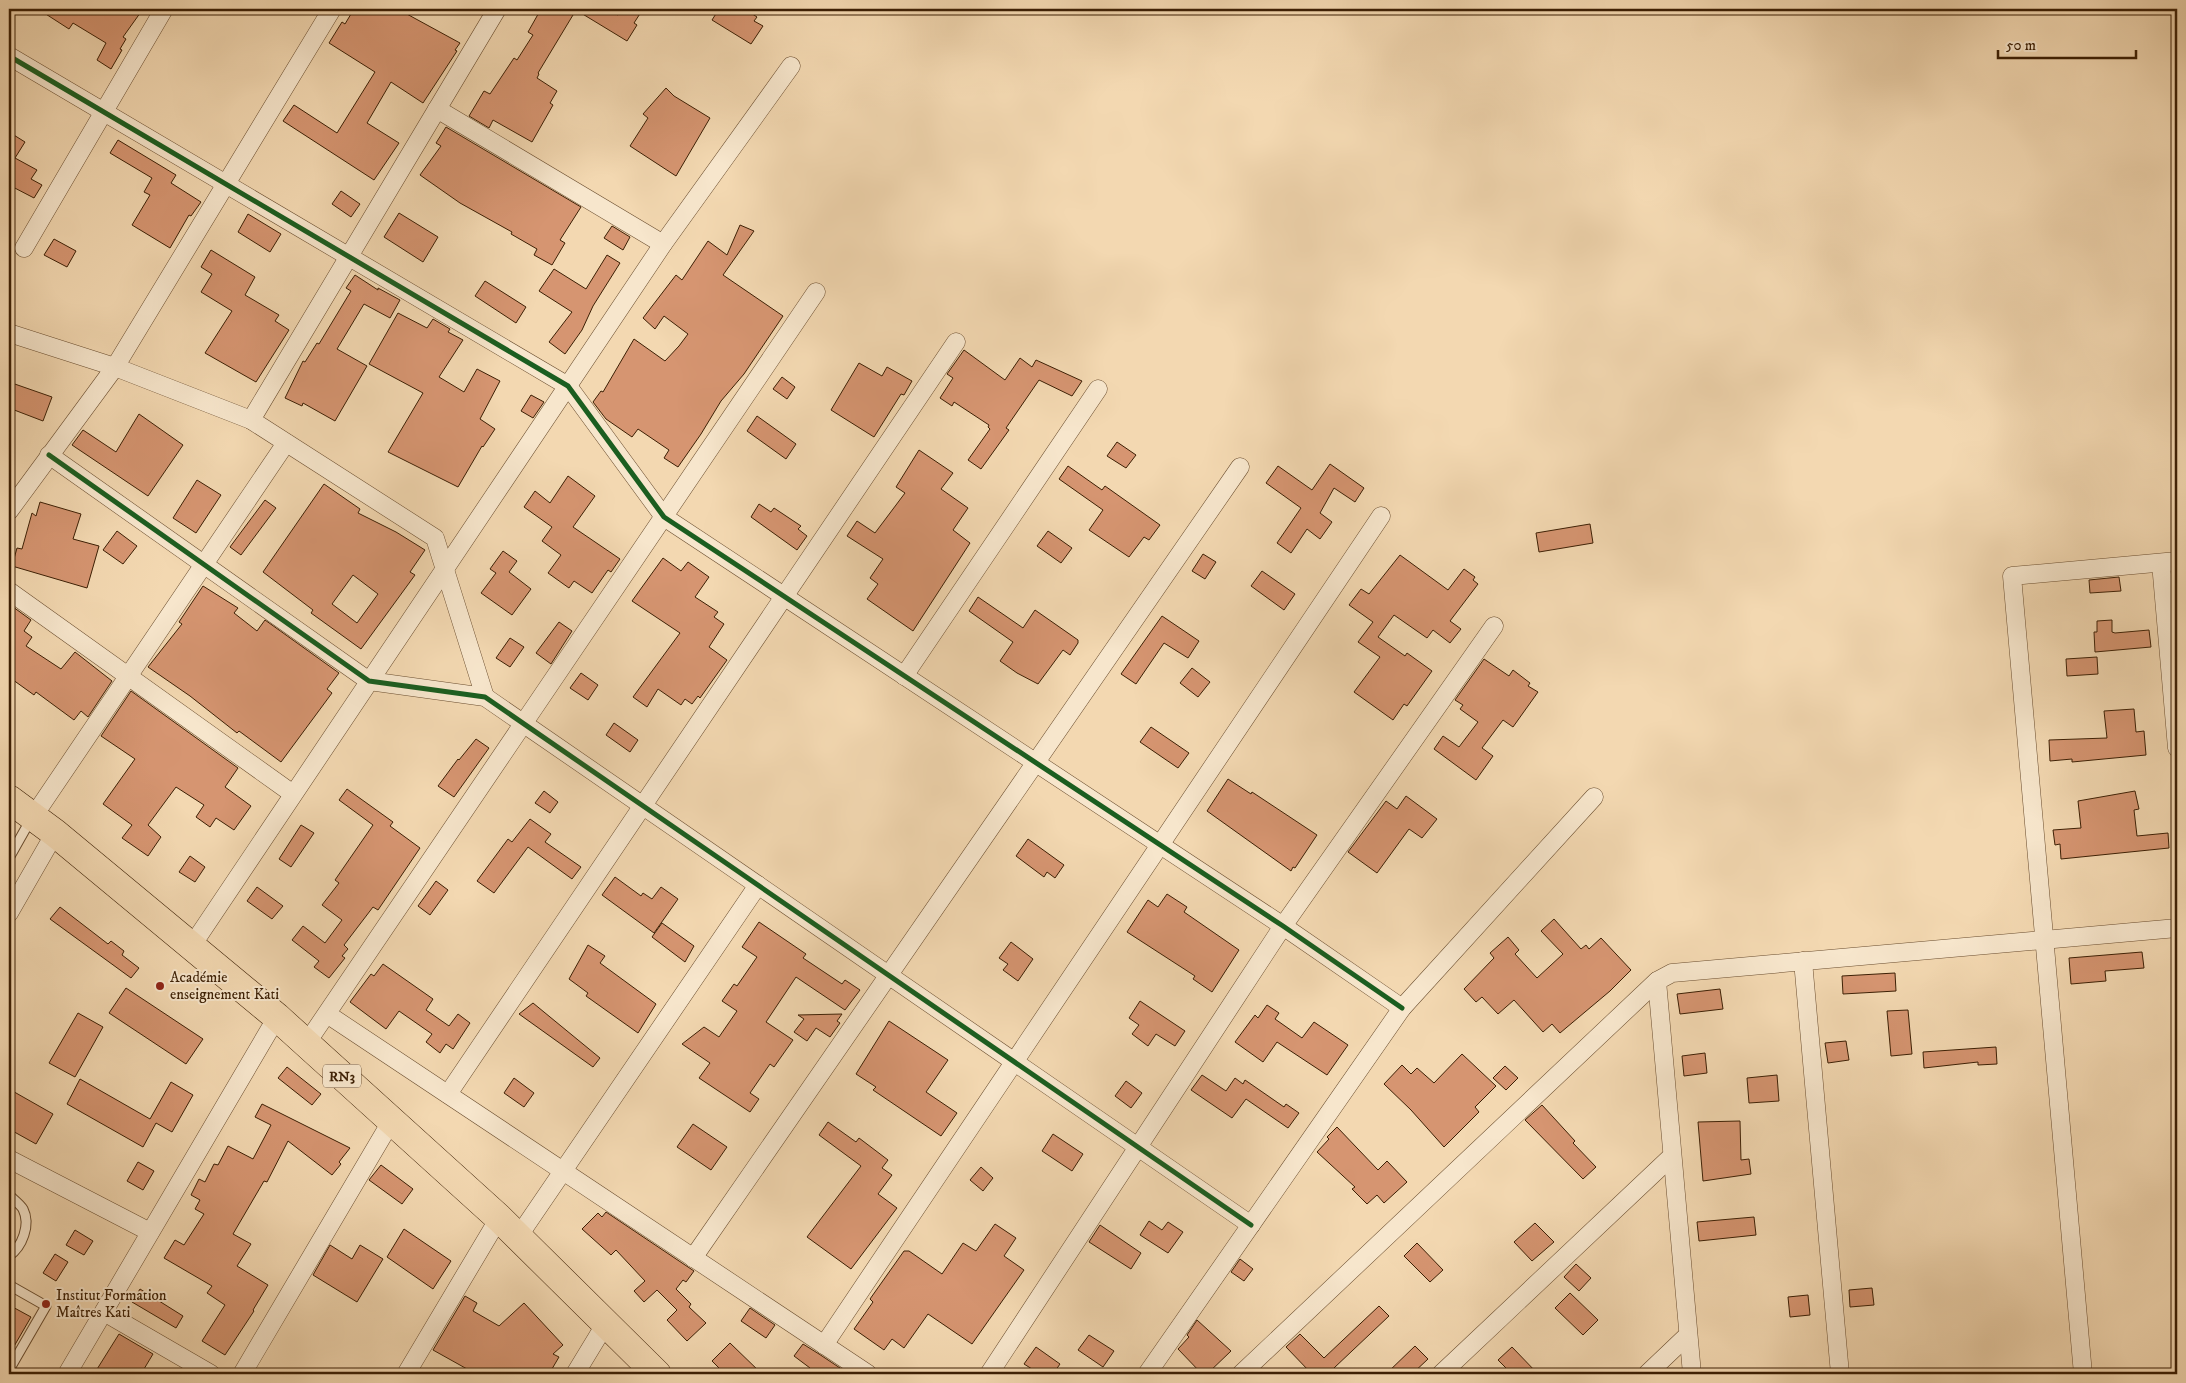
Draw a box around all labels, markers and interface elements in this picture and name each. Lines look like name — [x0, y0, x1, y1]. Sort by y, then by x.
scale bar — [1998, 28, 2136, 60]
text: 50 m — [2006, 36, 2036, 55]
place label: Académie enseignement Kati — [170, 968, 279, 1004]
marker: Académie enseignement Kati — [154, 980, 166, 992]
road number: RN3 — [323, 1064, 361, 1088]
place label: Institut Formation Maîtres Kati — [56, 1286, 167, 1322]
marker: Institut Formation Maîtres Kati — [40, 1298, 52, 1310]

